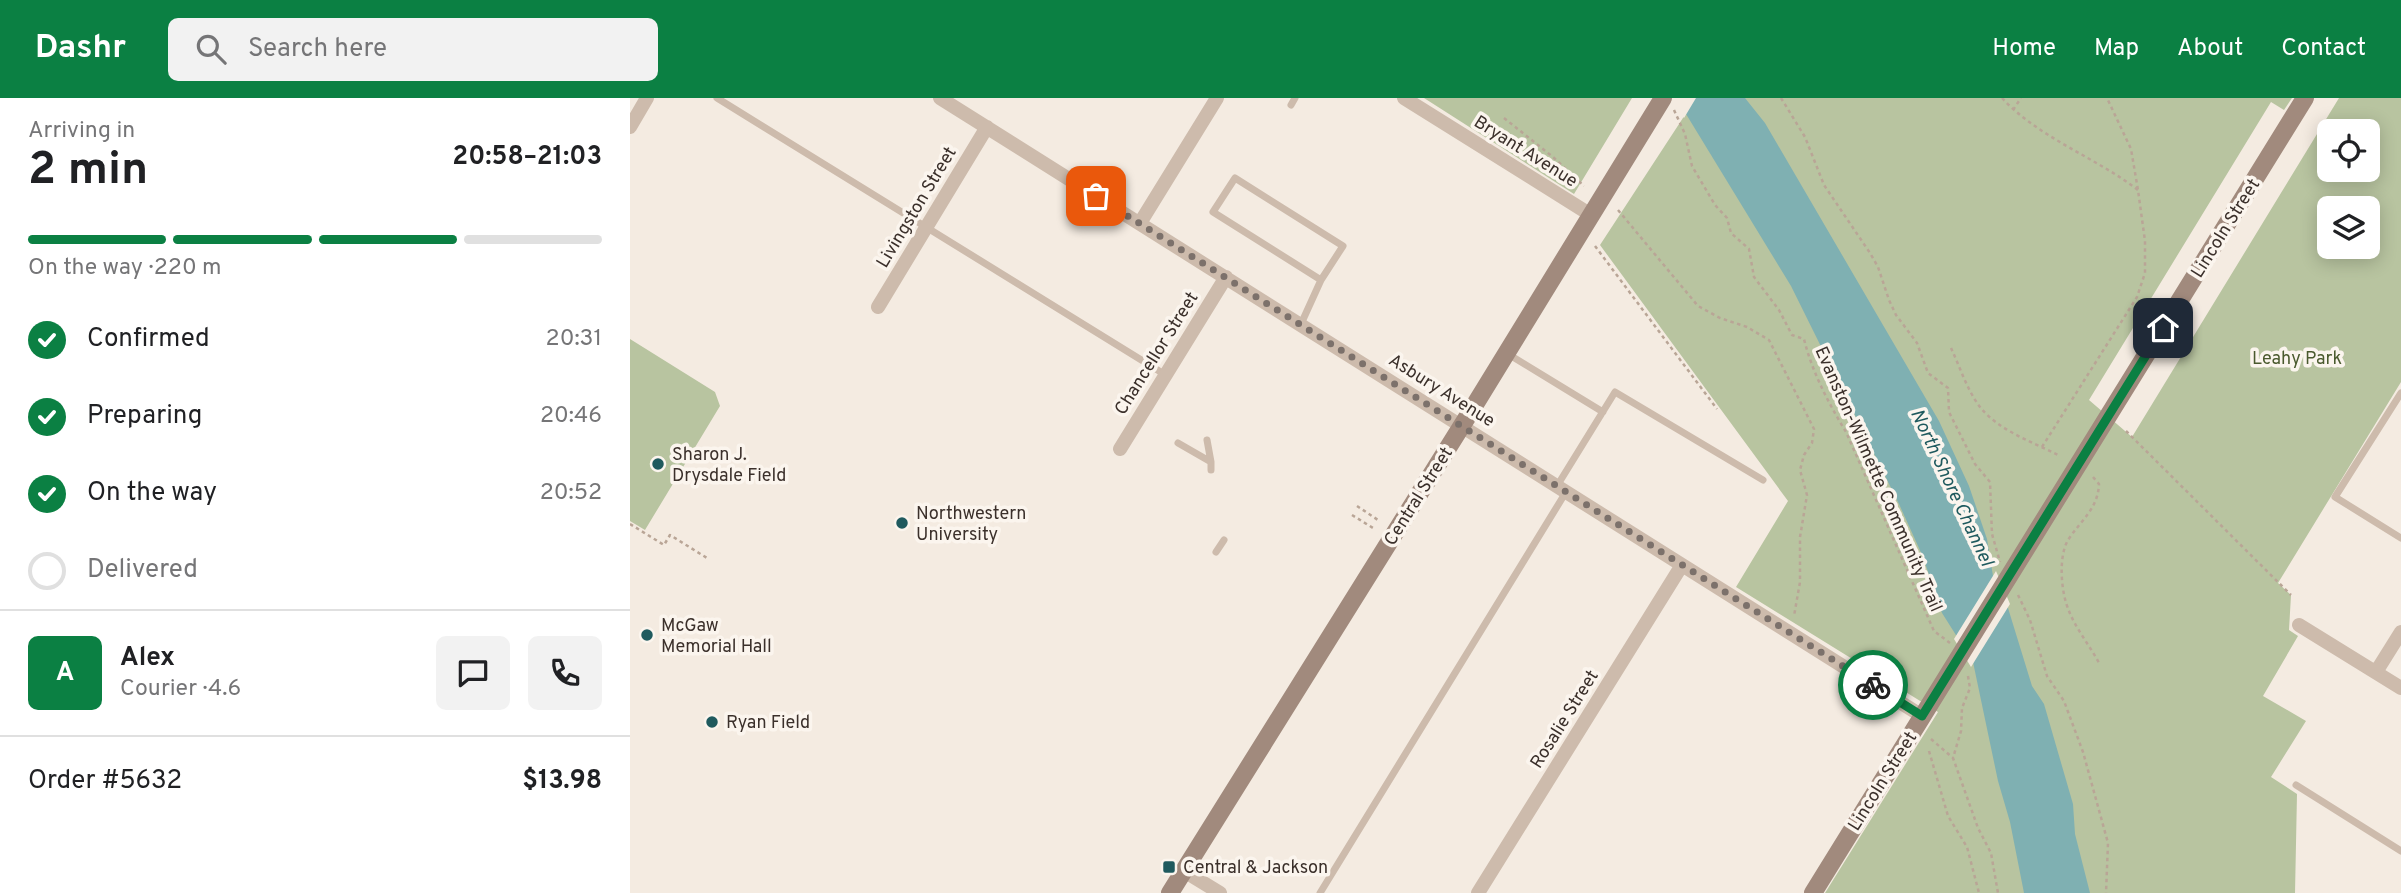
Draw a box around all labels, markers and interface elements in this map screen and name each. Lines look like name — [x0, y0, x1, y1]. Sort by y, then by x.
search box — [168, 18, 658, 81]
text: Dashr — [35, 28, 126, 70]
icon: search — [192, 30, 230, 68]
text: Search here — [248, 33, 387, 66]
text: Home — [1992, 34, 2056, 64]
text: Map — [2094, 34, 2139, 64]
text: About — [2177, 34, 2243, 64]
text: Contact — [2281, 34, 2366, 64]
street label: Bryant Avenue — [1469, 111, 1581, 193]
text: Arriving in — [28, 117, 135, 146]
map controls — [2317, 119, 2380, 259]
button: locate — [2317, 119, 2380, 182]
text: 20:58–21:03 — [452, 141, 602, 174]
text: 2 min — [28, 142, 148, 201]
street label: Livingston Street — [872, 143, 963, 273]
pin — [1066, 166, 1126, 226]
street label: Lincoln Street — [2187, 175, 2266, 283]
icon: bag — [1077, 177, 1115, 215]
button: layers — [2317, 196, 2380, 259]
text: On the way · 220 m — [28, 254, 222, 283]
street label: Chancellor Street — [1110, 288, 1204, 420]
pin — [2133, 298, 2193, 358]
icon: home — [2144, 309, 2182, 347]
icon: check — [28, 321, 66, 359]
text: Confirmed — [87, 323, 210, 356]
text: 20:31 — [546, 325, 602, 354]
street label: Evanston-Wilmette Community Trail — [1809, 343, 1947, 616]
park label: Leahy Park — [2252, 348, 2342, 371]
street label: Asbury Avenue — [1384, 349, 1499, 433]
icon: check — [28, 398, 66, 436]
text: Preparing — [87, 400, 202, 433]
text: 20:46 — [540, 402, 602, 431]
water label: North Shore Channel — [1904, 405, 1999, 571]
street label: Central Street — [1380, 443, 1459, 550]
place label: Sharon J. Drysdale Field — [672, 444, 786, 488]
marker: Sharon J. Drysdale Field — [650, 456, 666, 472]
icon: check — [28, 475, 66, 513]
text: On the way — [87, 477, 217, 510]
text: 20:52 — [540, 479, 602, 508]
place label: Northwestern University — [916, 503, 1026, 547]
marker: Northwestern University — [894, 515, 910, 531]
text: Delivered — [87, 554, 198, 587]
place label: McGaw Memorial Hall — [661, 615, 772, 659]
marker: McGaw Memorial Hall — [639, 627, 655, 643]
button: chat — [436, 636, 510, 710]
button: phone — [528, 636, 602, 710]
text: Alex — [120, 642, 175, 675]
courier — [1838, 650, 1908, 720]
text: A — [56, 657, 74, 690]
street label: Rosalie Street — [1526, 666, 1605, 773]
icon: bike — [1854, 666, 1892, 704]
text: Courier · 4.6 — [120, 675, 241, 704]
place label: Ryan Field — [726, 712, 810, 735]
marker: Ryan Field — [704, 714, 720, 730]
street label: Lincoln Street — [1844, 728, 1923, 836]
text: Order #5632 — [28, 765, 182, 798]
text: $13.98 — [522, 765, 602, 798]
place label: Central & Jackson — [1183, 857, 1328, 880]
marker: Central & Jackson — [1161, 859, 1177, 875]

